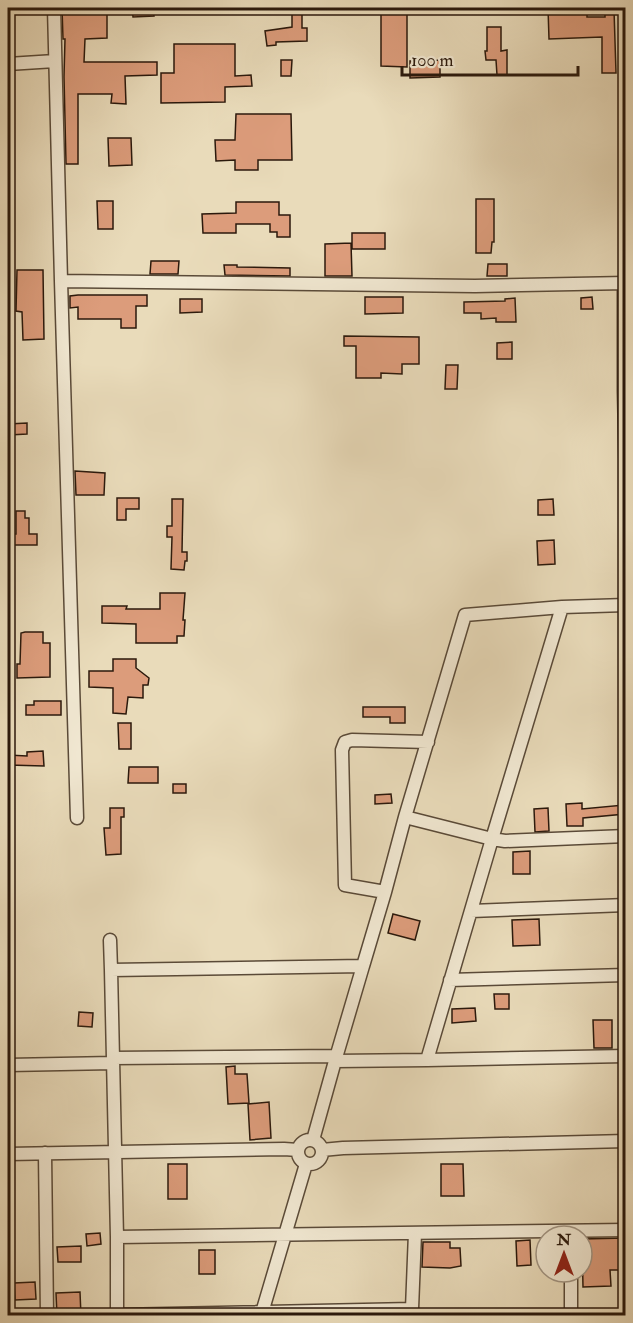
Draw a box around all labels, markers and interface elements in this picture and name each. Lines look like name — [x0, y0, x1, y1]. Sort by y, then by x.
scale bar — [402, 39, 578, 77]
text: 100 m — [411, 49, 454, 72]
north arrow — [534, 1224, 594, 1284]
text: N — [556, 1230, 572, 1250]

